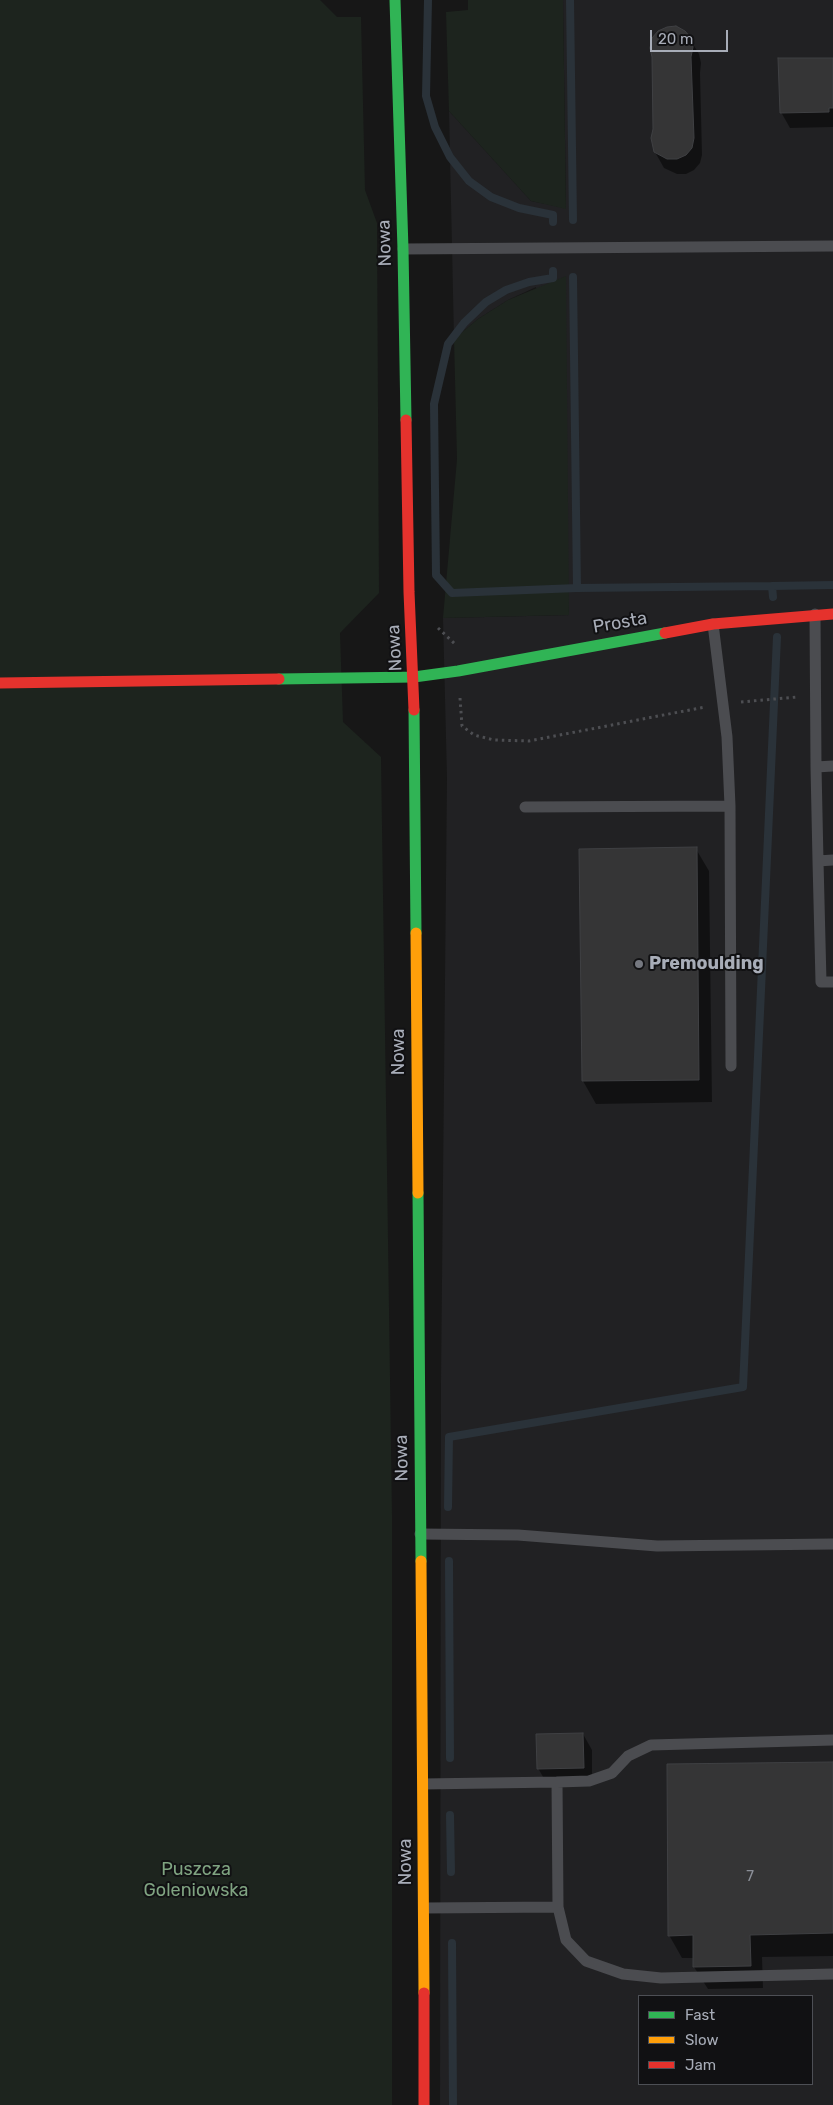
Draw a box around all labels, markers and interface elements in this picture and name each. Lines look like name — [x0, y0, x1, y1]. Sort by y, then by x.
scale bar — [653, 20, 730, 52]
text: 20 m — [658, 30, 693, 48]
street label: Nowa — [373, 219, 397, 267]
street label: Prosta — [591, 608, 649, 638]
street label: Nowa — [383, 624, 407, 672]
place label: Premoulding — [649, 953, 764, 975]
marker: Premoulding — [633, 958, 645, 970]
street label: Nowa — [388, 1029, 410, 1075]
street label: Nowa — [391, 1434, 413, 1482]
street label: Nowa — [395, 1839, 417, 1885]
park label: Puszcza Goleniowska — [144, 1859, 248, 1902]
house number: 7 — [746, 1868, 754, 1886]
legend — [638, 1995, 813, 2085]
text: Fast — [685, 2006, 715, 2024]
text: Slow — [685, 2031, 718, 2049]
text: Jam — [685, 2056, 716, 2074]

